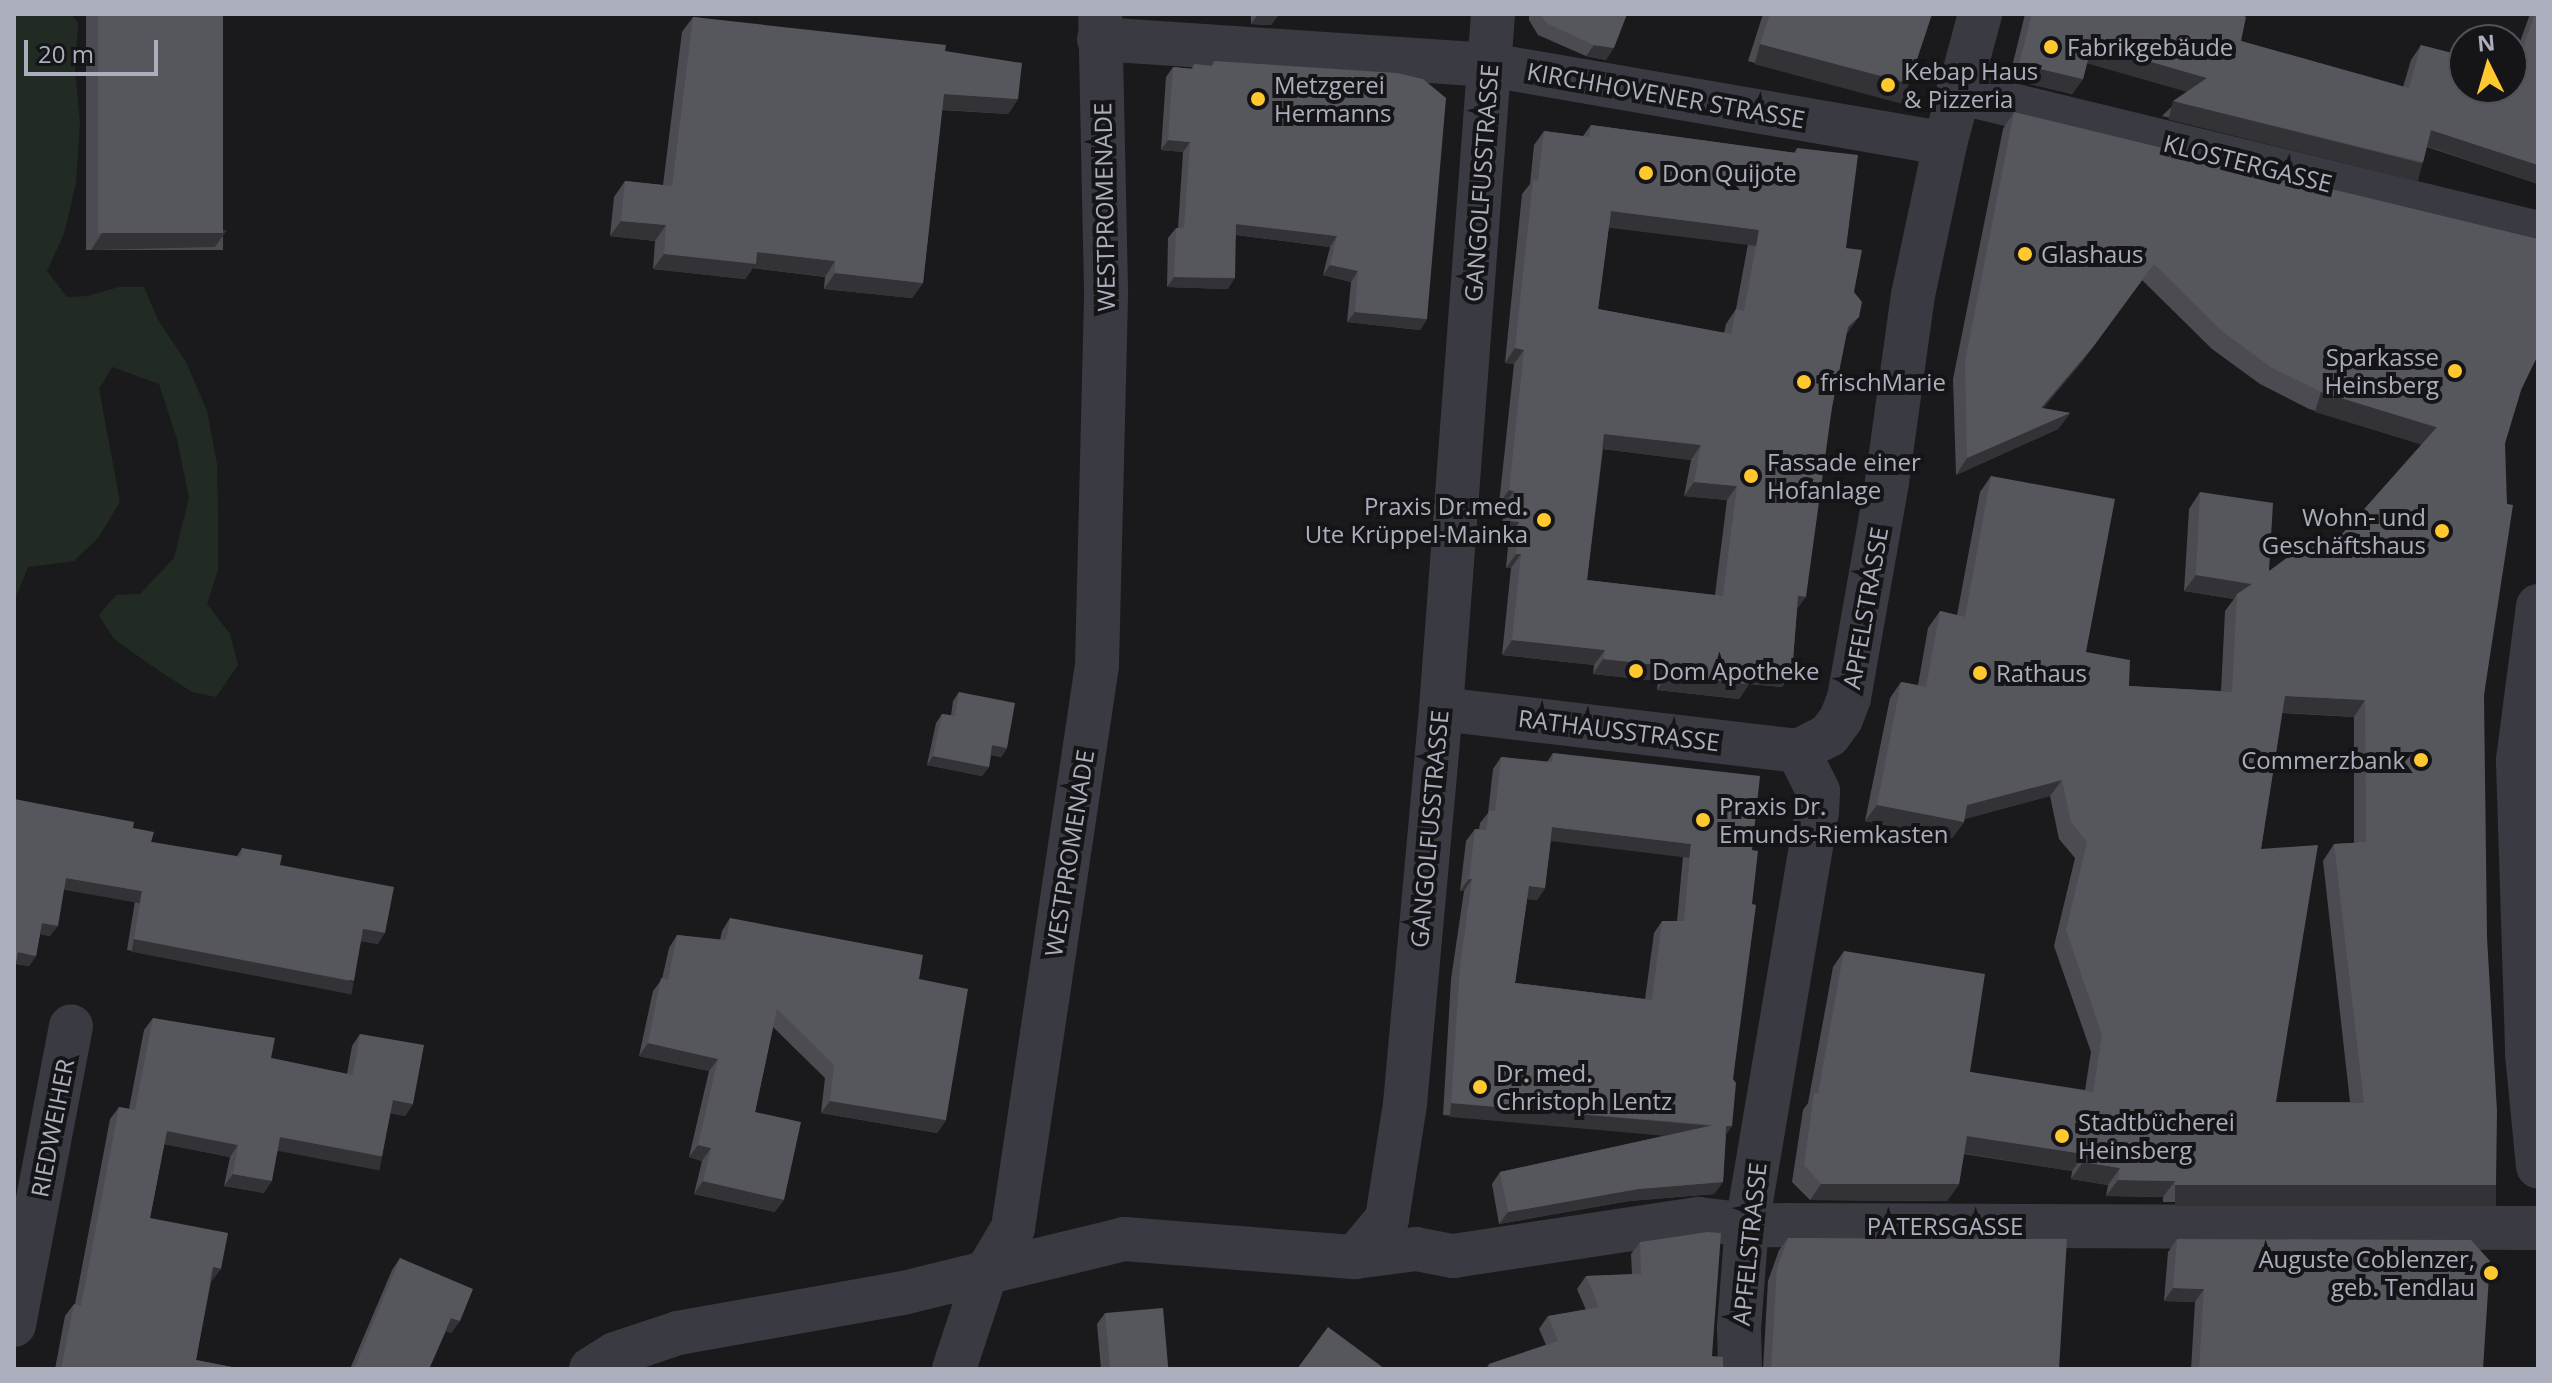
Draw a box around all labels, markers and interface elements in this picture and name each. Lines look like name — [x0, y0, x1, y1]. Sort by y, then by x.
scale bar — [28, 24, 162, 74]
north arrow — [2448, 24, 2528, 104]
text: N — [2476, 26, 2496, 58]
place label: Fabrikgebäude — [2067, 33, 2233, 61]
text: 20 m — [38, 37, 94, 70]
marker: Fabrikgebäude — [2042, 38, 2060, 56]
street label: KIRCHHOVENER STRASSE — [1525, 56, 1807, 134]
place label: Kebap Haus & Pizzeria — [1904, 57, 2038, 113]
street label: GANGOLFUSSTRASSE — [1458, 63, 1504, 303]
place label: Metzgerei Hermanns — [1274, 71, 1391, 127]
marker: Kebap Haus & Pizzeria — [1879, 76, 1897, 94]
marker: Metzgerei Hermanns — [1249, 90, 1267, 108]
street label: WESTPROMENADE — [1088, 102, 1120, 312]
street label: KLOSTERGASSE — [2161, 128, 2335, 198]
place label: Don Quijote — [1662, 159, 1797, 187]
marker: Don Quijote — [1637, 164, 1655, 182]
place label: Glashaus — [2041, 240, 2143, 268]
marker: Glashaus — [2016, 245, 2034, 263]
place label: Sparkasse Heinsberg — [2325, 343, 2439, 399]
marker: Sparkasse Heinsberg — [2446, 362, 2464, 380]
place label: frischMarie — [1820, 368, 1946, 396]
marker: frischMarie — [1795, 373, 1813, 391]
place label: Fassade einer Hofanlage — [1767, 448, 1921, 504]
marker: Fassade einer Hofanlage — [1742, 467, 1760, 485]
place label: Praxis Dr.med. Ute Krüppel-Mainka — [1305, 492, 1528, 548]
place label: Wohn- und Geschäftshaus — [2262, 503, 2426, 559]
marker: Praxis Dr.med. Ute Krüppel-Mainka — [1535, 511, 1553, 529]
marker: Wohn- und Geschäftshaus — [2433, 522, 2451, 540]
street label: APFELSTRASSE — [1837, 525, 1893, 691]
place label: Dom Apotheke — [1652, 657, 1819, 685]
place label: Rathaus — [1996, 659, 2087, 687]
marker: Dom Apotheke — [1627, 662, 1645, 680]
marker: Rathaus — [1971, 664, 1989, 682]
street label: RATHAUSSTRASSE — [1517, 703, 1721, 757]
street label: GANGOLFUSSTRASSE — [1404, 709, 1454, 949]
place label: Commerzbank — [2241, 746, 2405, 774]
street label: WESTPROMENADE — [1038, 748, 1100, 958]
marker: Commerzbank — [2412, 751, 2430, 769]
place label: Praxis Dr. Emunds-Riemkasten — [1719, 792, 1949, 848]
marker: Praxis Dr. Emunds-Riemkasten — [1694, 811, 1712, 829]
street label: RIEDWEIHER — [24, 1056, 80, 1200]
place label: Dr. med. Christoph Lentz — [1496, 1059, 1672, 1115]
marker: Dr. med. Christoph Lentz — [1471, 1078, 1489, 1096]
place label: Stadtbücherei Heinsberg — [2078, 1108, 2235, 1164]
marker: Stadtbücherei Heinsberg — [2053, 1127, 2071, 1145]
street label: APFELSTRASSE — [1726, 1161, 1772, 1327]
street label: PATERSGASSE — [1867, 1212, 2023, 1240]
place label: Auguste Coblenzer, geb. Tendlau — [2258, 1245, 2475, 1301]
marker: Auguste Coblenzer, geb. Tendlau — [2482, 1264, 2500, 1282]

